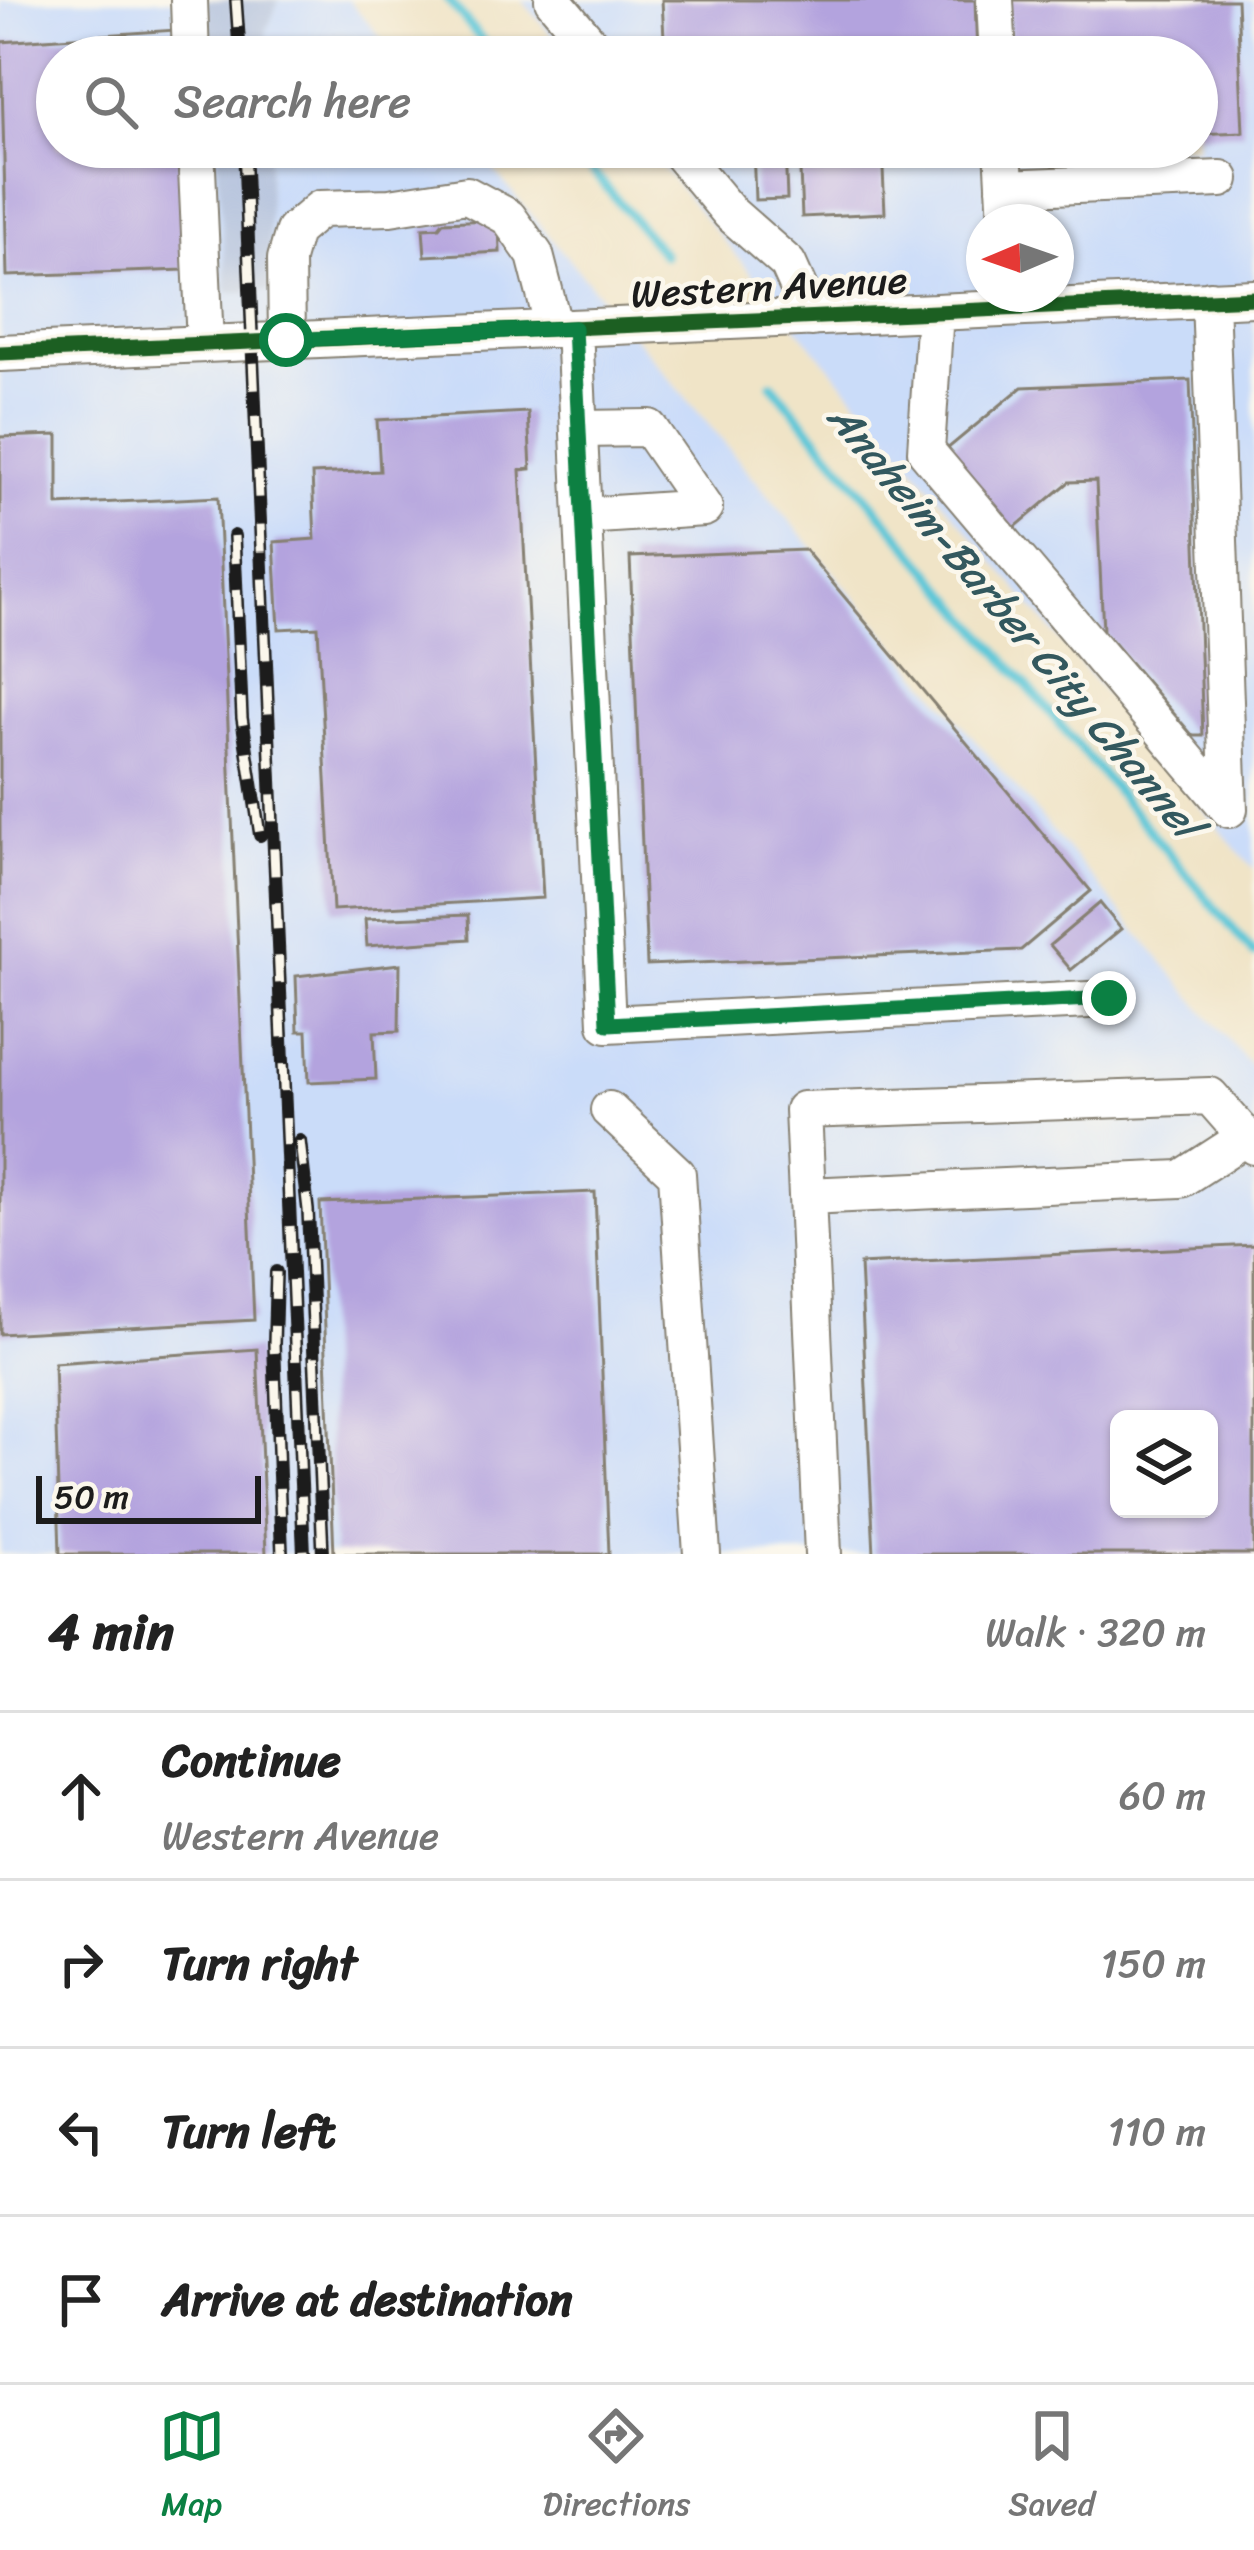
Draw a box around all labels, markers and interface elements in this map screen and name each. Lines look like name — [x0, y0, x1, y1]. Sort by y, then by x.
search box — [36, 36, 1218, 168]
text: Search here — [174, 62, 411, 142]
icon: search — [78, 69, 144, 135]
north arrow — [966, 204, 1074, 312]
street label: Western Avenue — [629, 245, 909, 328]
route start — [259, 313, 313, 367]
water label: Anaheim-Barber City Channel — [808, 385, 1226, 863]
route end — [1082, 971, 1136, 1025]
map controls — [1110, 1410, 1218, 1518]
button: layers — [1110, 1410, 1218, 1518]
text: 50 m — [54, 1468, 129, 1526]
scale bar — [36, 1470, 261, 1523]
text: 4 min — [48, 1587, 174, 1677]
text: Walk · 320 m — [985, 1598, 1206, 1667]
text: Continue — [162, 1721, 341, 1801]
text: 60 m — [1119, 1761, 1206, 1830]
icon: ahead — [48, 1763, 114, 1829]
text: Western Avenue — [162, 1801, 439, 1870]
text: Turn right — [162, 1924, 357, 2004]
text: 150 m — [1101, 1929, 1206, 1998]
icon: right — [48, 1931, 114, 1997]
text: Turn left — [162, 2092, 335, 2172]
text: 110 m — [1108, 2097, 1206, 2166]
icon: left — [48, 2099, 114, 2165]
text: Arrive at destination — [162, 2260, 572, 2340]
icon: arrive — [48, 2267, 114, 2333]
tab: Map — [159, 2403, 225, 2533]
tab: Directions — [543, 2403, 690, 2533]
tab: Saved — [1008, 2403, 1095, 2533]

